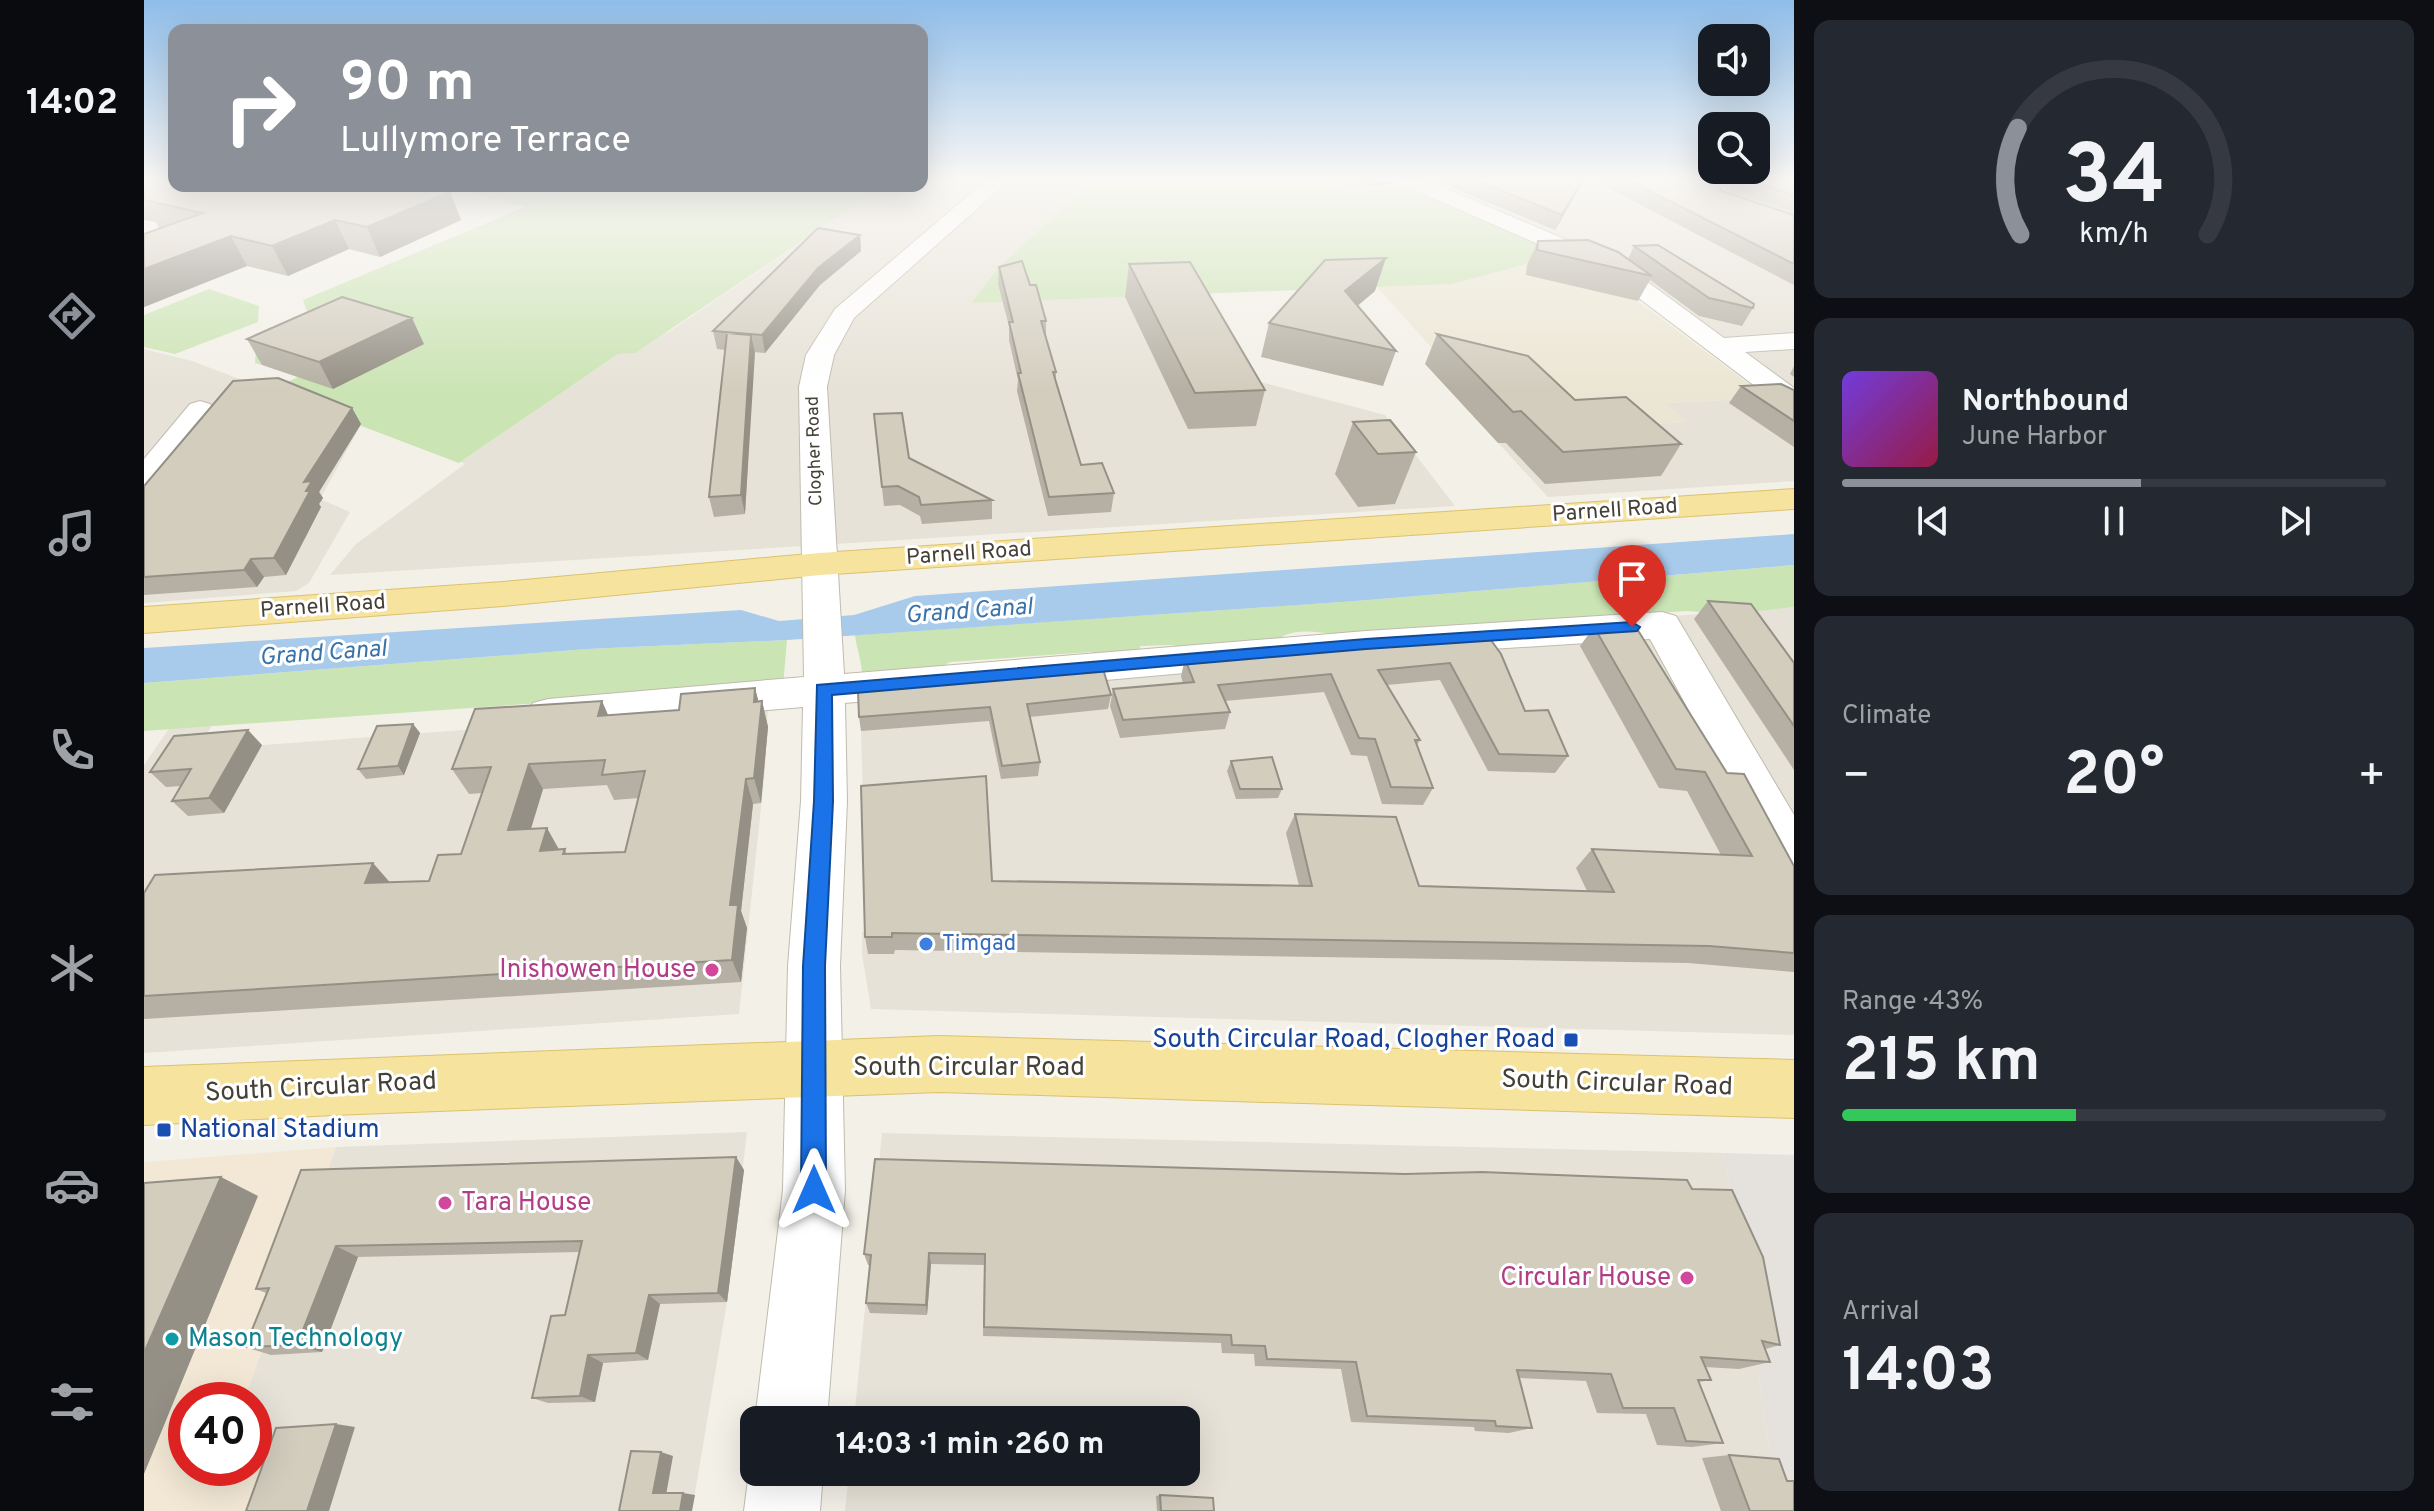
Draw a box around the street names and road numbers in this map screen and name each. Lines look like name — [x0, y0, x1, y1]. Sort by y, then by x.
street label: Clogher Road — [802, 396, 828, 506]
street label: Parnell Road — [1551, 493, 1679, 529]
street label: Parnell Road — [905, 536, 1033, 572]
street label: Parnell Road — [259, 589, 387, 625]
street label: South Circular Road — [853, 1052, 1085, 1085]
street label: South Circular Road — [1501, 1063, 1733, 1105]
street label: South Circular Road — [204, 1065, 438, 1111]

